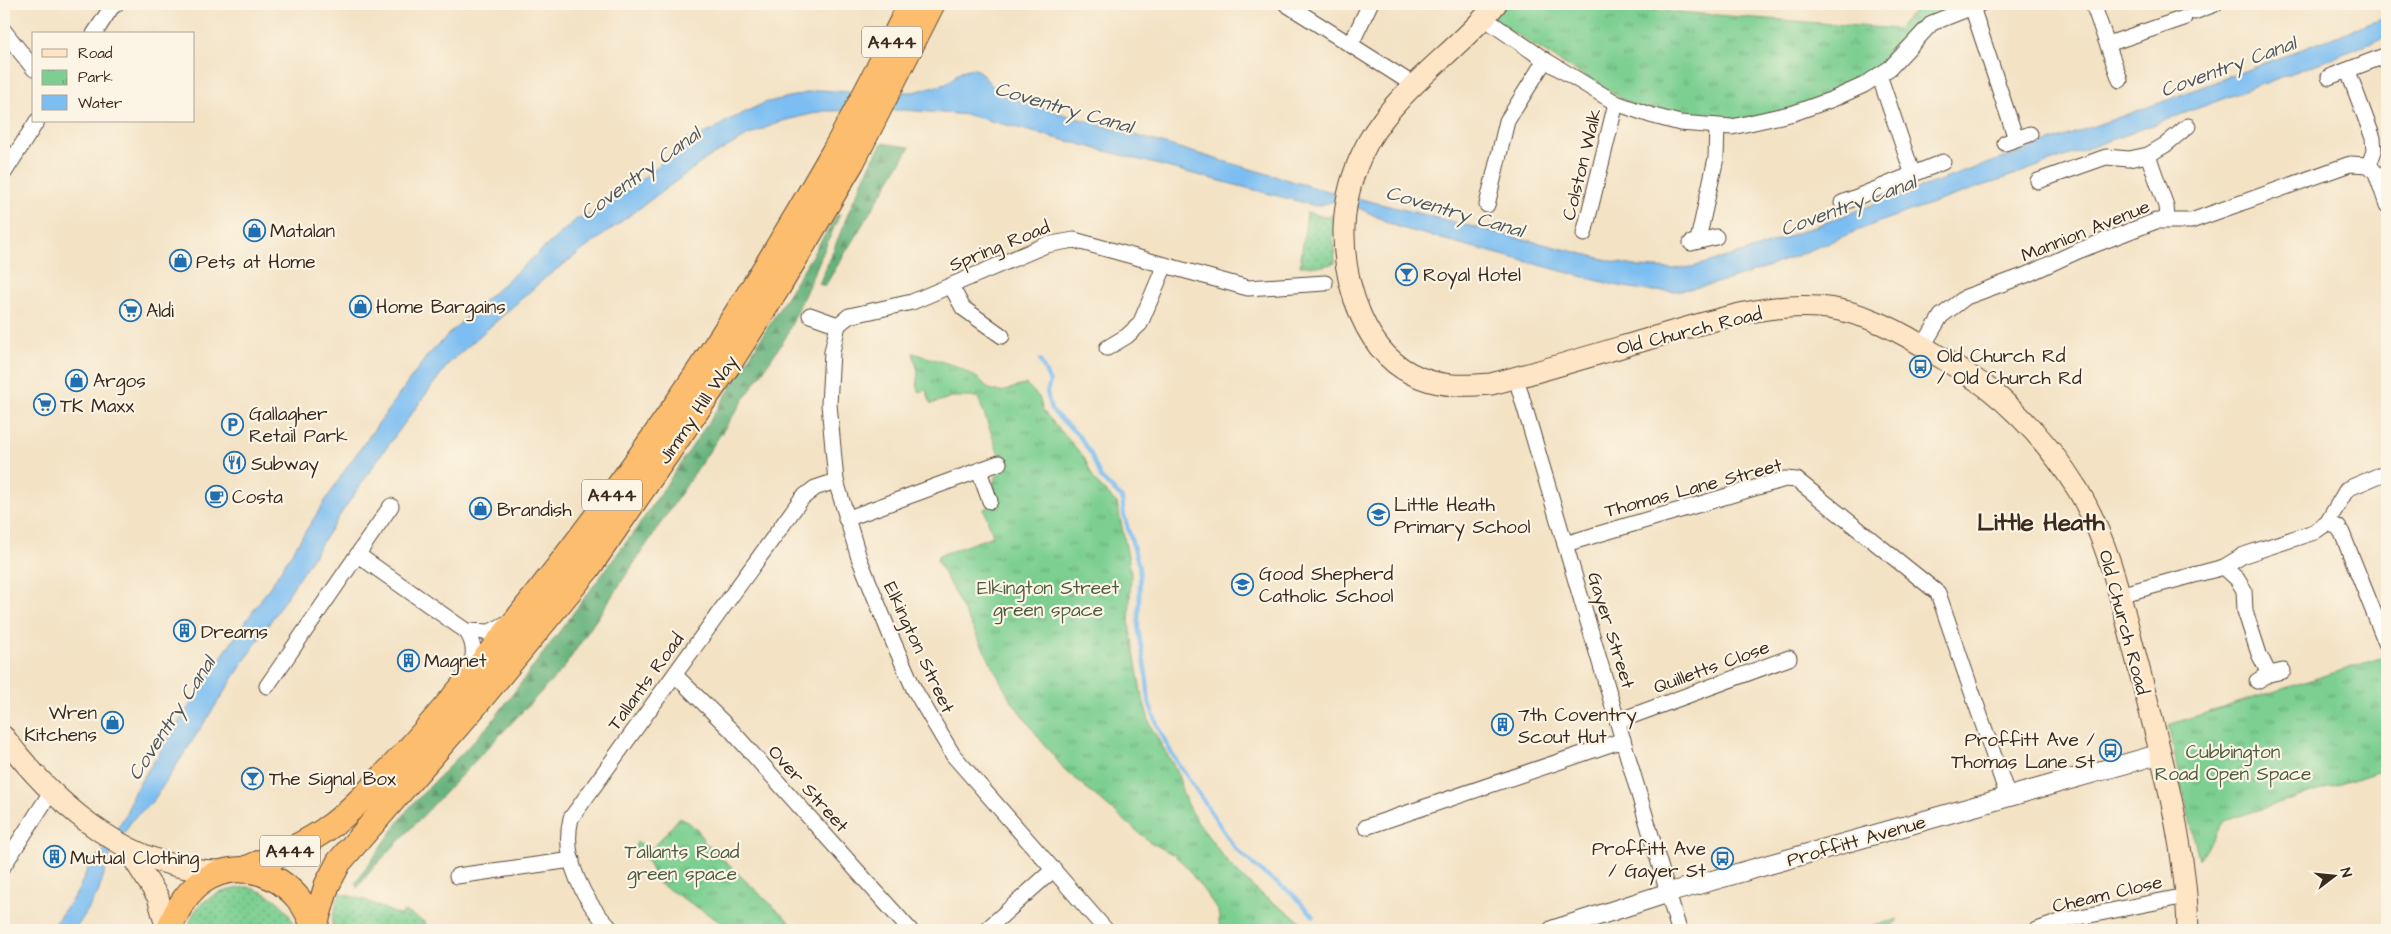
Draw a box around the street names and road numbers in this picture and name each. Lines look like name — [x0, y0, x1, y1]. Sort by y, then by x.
road number: A444 — [862, 27, 922, 58]
street label: Colston Walk — [1556, 105, 1609, 223]
street label: Mannion Avenue — [2017, 193, 2154, 270]
street label: Spring Road — [945, 214, 1055, 280]
street label: Old Church Road — [1614, 300, 1765, 363]
street label: Jimmy Hill Way — [652, 349, 746, 470]
street label: Thomas Lane Street — [1602, 452, 1785, 525]
road number: A444 — [582, 480, 642, 510]
street label: Old Church Road — [2091, 547, 2156, 698]
street label: Gayer Street — [1579, 569, 1641, 692]
street label: Elkington Street — [875, 578, 961, 718]
street label: Tallants Road — [601, 627, 691, 736]
street label: Quilletts Close — [1650, 634, 1773, 701]
street label: Over Street — [761, 739, 855, 839]
street label: Proffitt Avenue — [1784, 809, 1929, 874]
road number: A444 — [260, 836, 320, 866]
street label: Cheam Close — [2050, 869, 2165, 920]

